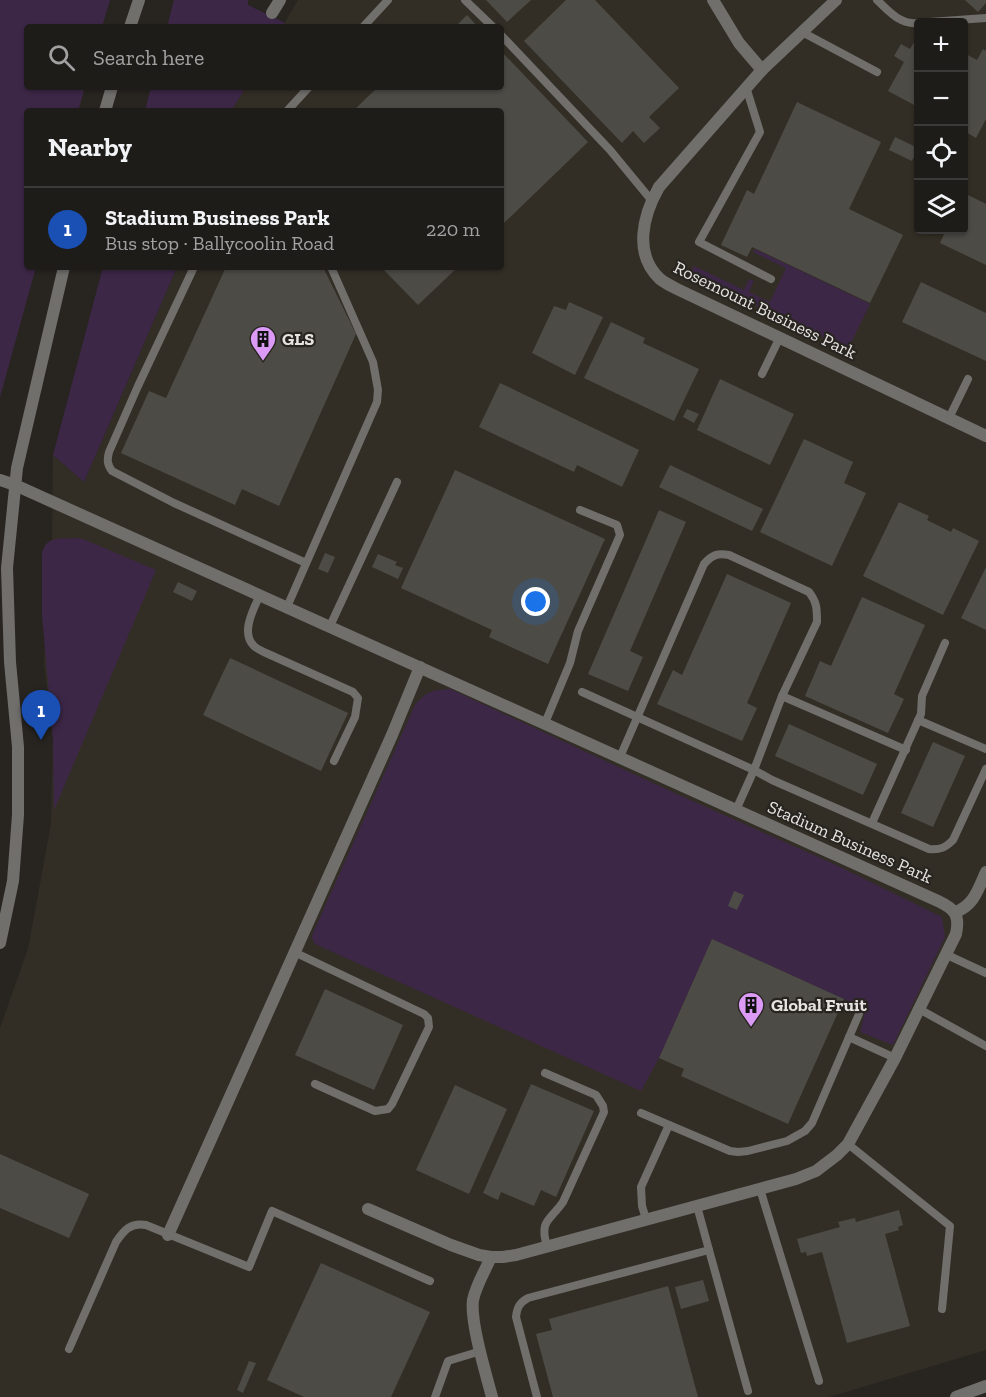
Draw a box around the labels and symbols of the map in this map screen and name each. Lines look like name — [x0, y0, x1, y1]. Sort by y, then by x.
street label: Rosemount Business Park — [670, 256, 861, 364]
building icon: GLS — [248, 324, 278, 362]
place label: GLS — [282, 328, 314, 350]
your location — [521, 587, 550, 616]
pin: 1 — [22, 690, 60, 740]
street label: Stadium Business Park — [764, 796, 936, 888]
building icon: Global Fruit — [736, 990, 766, 1028]
place label: Global Fruit — [771, 994, 867, 1016]

